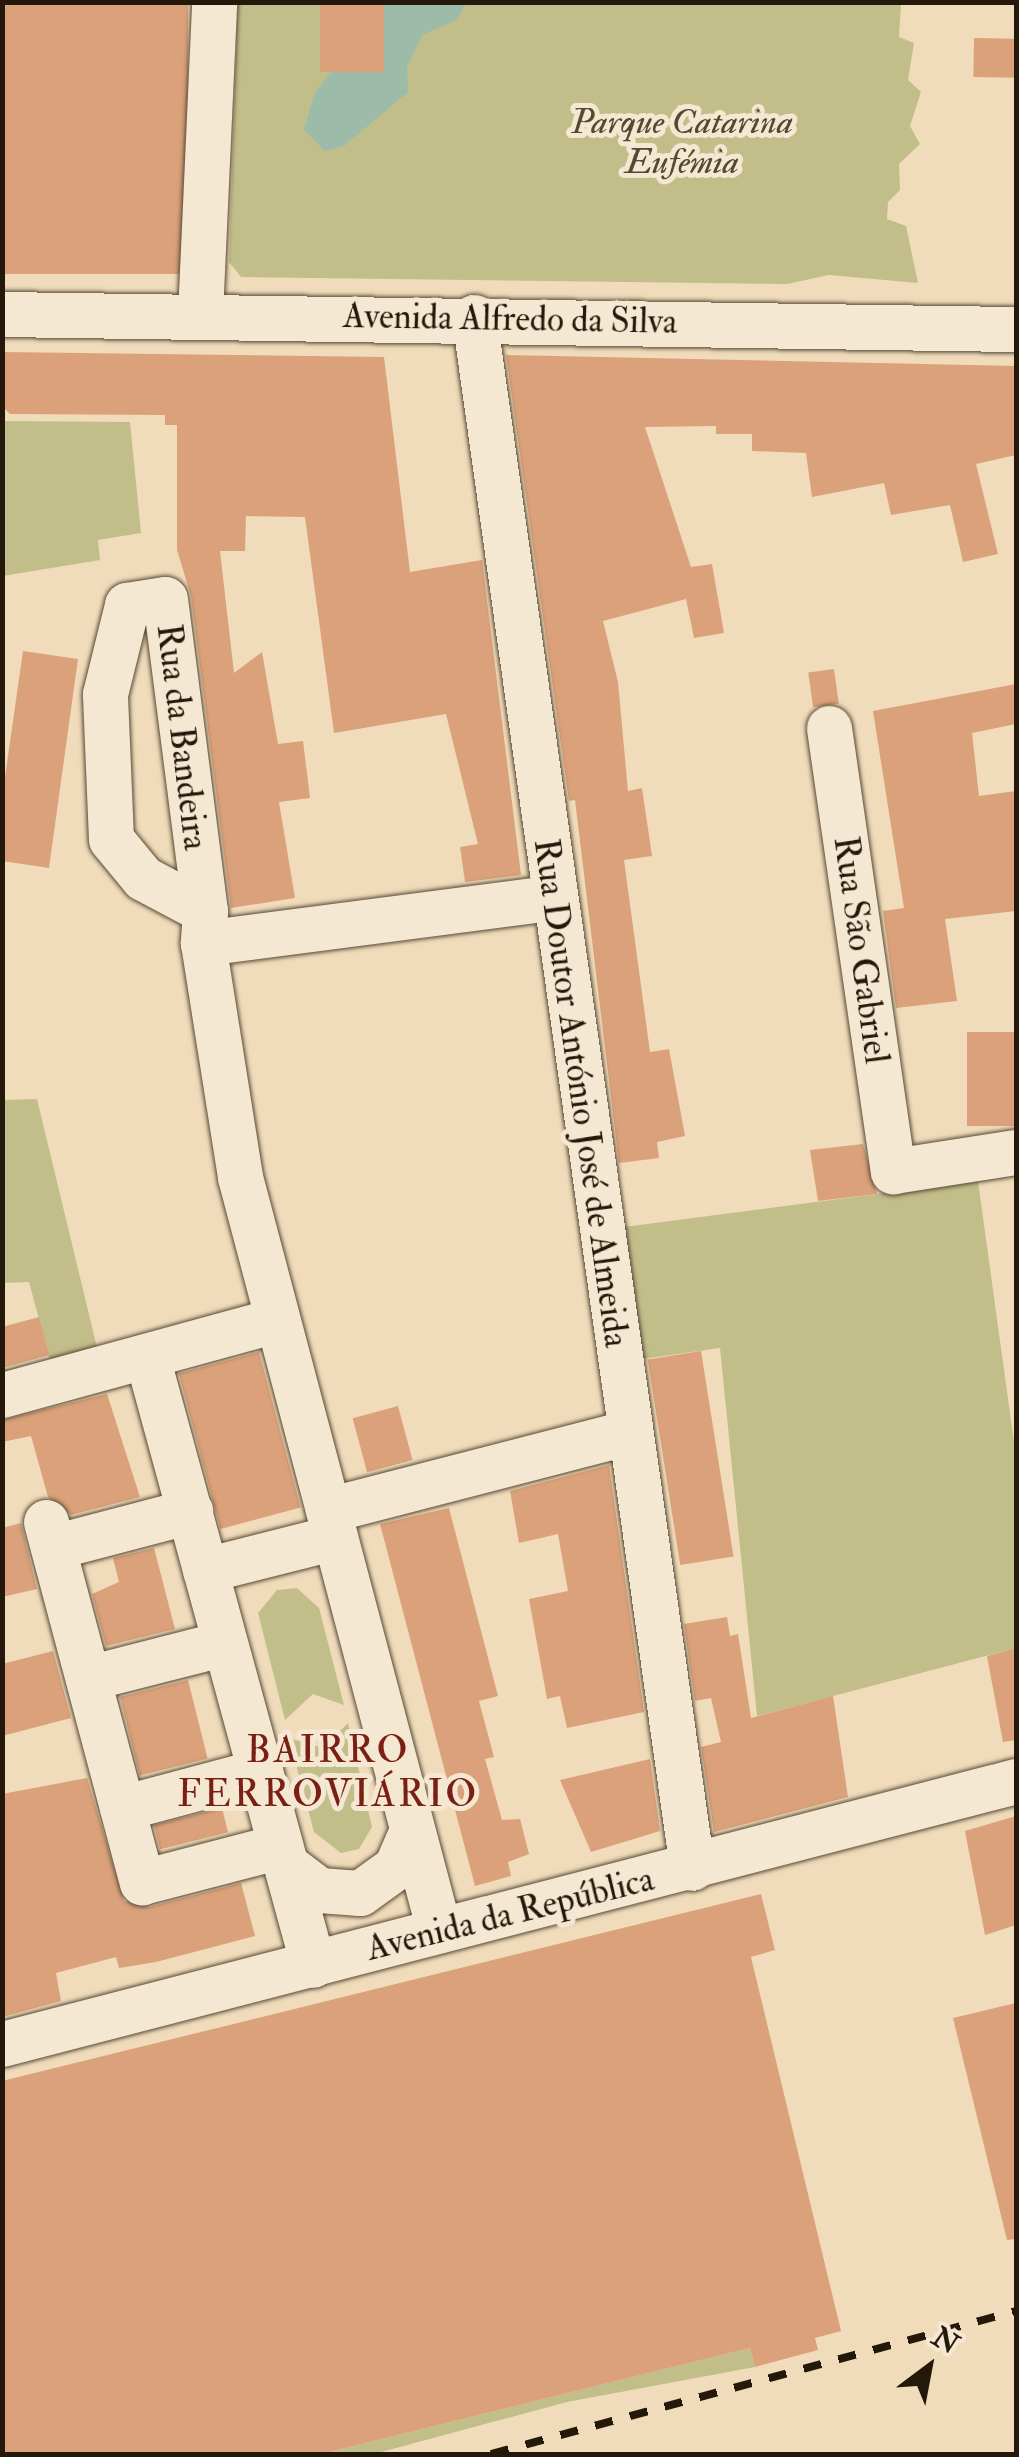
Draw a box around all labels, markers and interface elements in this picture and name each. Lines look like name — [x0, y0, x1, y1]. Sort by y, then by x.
park label: Parque Catarina Eufémia — [571, 101, 793, 183]
street label: Avenida Alfredo da Silva — [343, 295, 677, 343]
street label: Rua da Bandeira — [147, 622, 217, 852]
street label: Rua São Gabriel — [824, 834, 898, 1066]
street label: Rua Doutor António José de Almeida — [524, 836, 638, 1350]
district label: BAIRRO FERROVIÁRIO — [177, 1728, 479, 1818]
street label: Avenida da República — [362, 1858, 658, 1970]
north arrow — [879, 2317, 979, 2417]
text: N — [925, 2320, 965, 2363]

